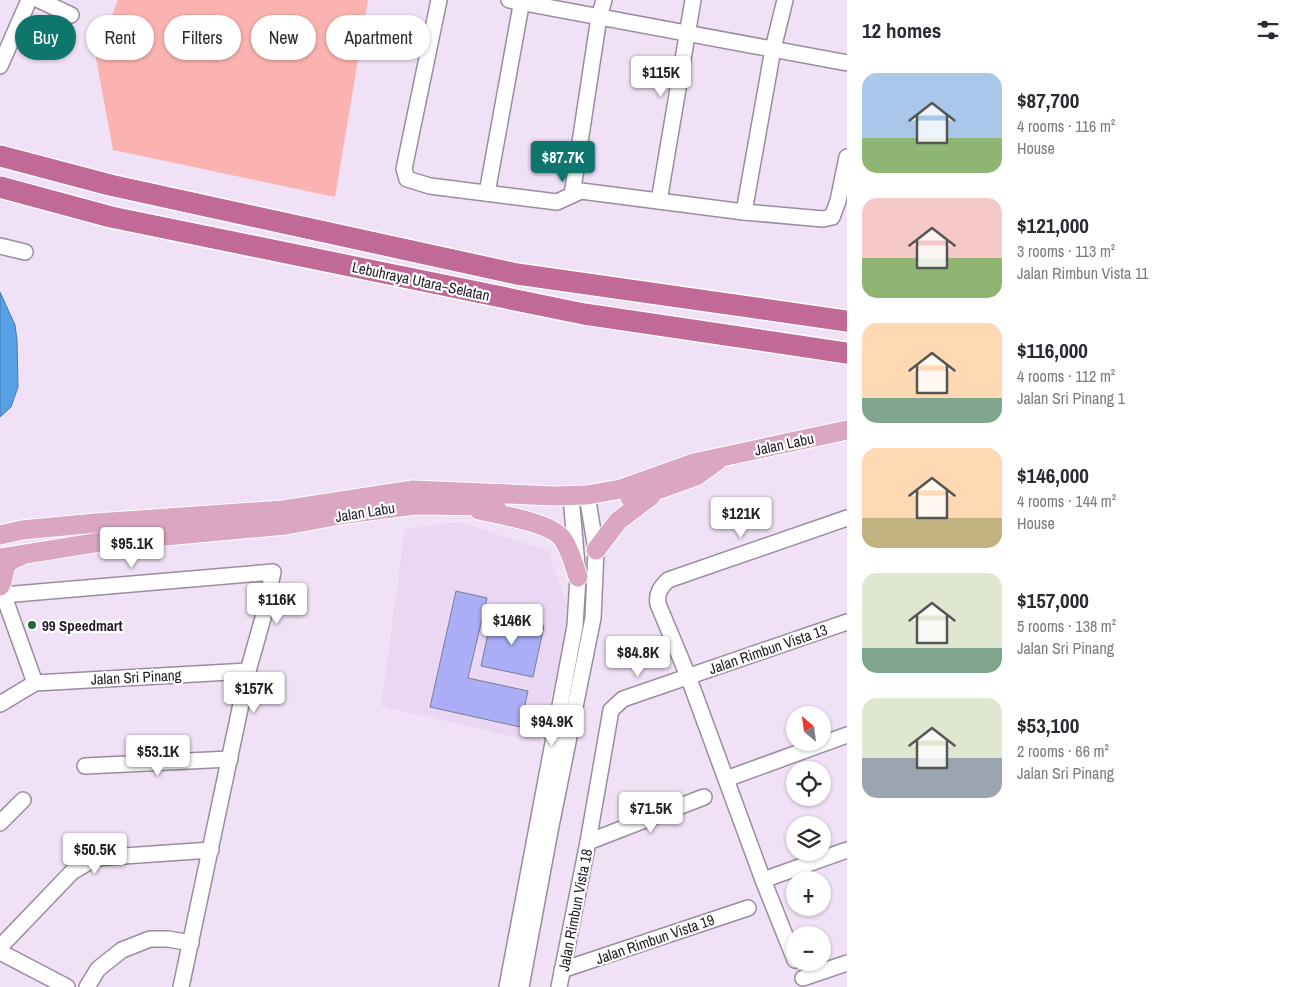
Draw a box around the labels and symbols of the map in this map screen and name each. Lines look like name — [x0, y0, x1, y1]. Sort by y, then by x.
pin: $115K — [626, 56, 696, 98]
pin: $87.7K — [522, 140, 604, 183]
street label: Lebuhraya Utara–Selatan — [350, 256, 492, 306]
street label: Jalan Labu — [752, 427, 816, 461]
pin: $121K — [706, 496, 776, 539]
street label: Jalan Labu — [334, 497, 396, 527]
pin: $95.1K — [91, 526, 173, 569]
pin: $116K — [242, 582, 312, 625]
pin: $146K — [477, 604, 547, 646]
place label: 99 Speedmart — [42, 615, 123, 636]
marker: 99 Speedmart — [26, 619, 38, 631]
street label: Jalan Rimbun Vista 13 — [706, 619, 830, 679]
pin: $84.8K — [597, 636, 679, 678]
street label: Jalan Sri Pinang — [90, 664, 182, 690]
pin: $157K — [219, 672, 289, 714]
pin: $94.9K — [511, 704, 593, 747]
north arrow — [786, 706, 831, 751]
pin: $53.1K — [117, 734, 199, 777]
pin: $71.5K — [610, 792, 692, 834]
pin: $50.5K — [54, 832, 136, 875]
street label: Jalan Rimbun Vista 18 — [553, 847, 597, 973]
street label: Jalan Rimbun Vista 19 — [593, 909, 717, 969]

